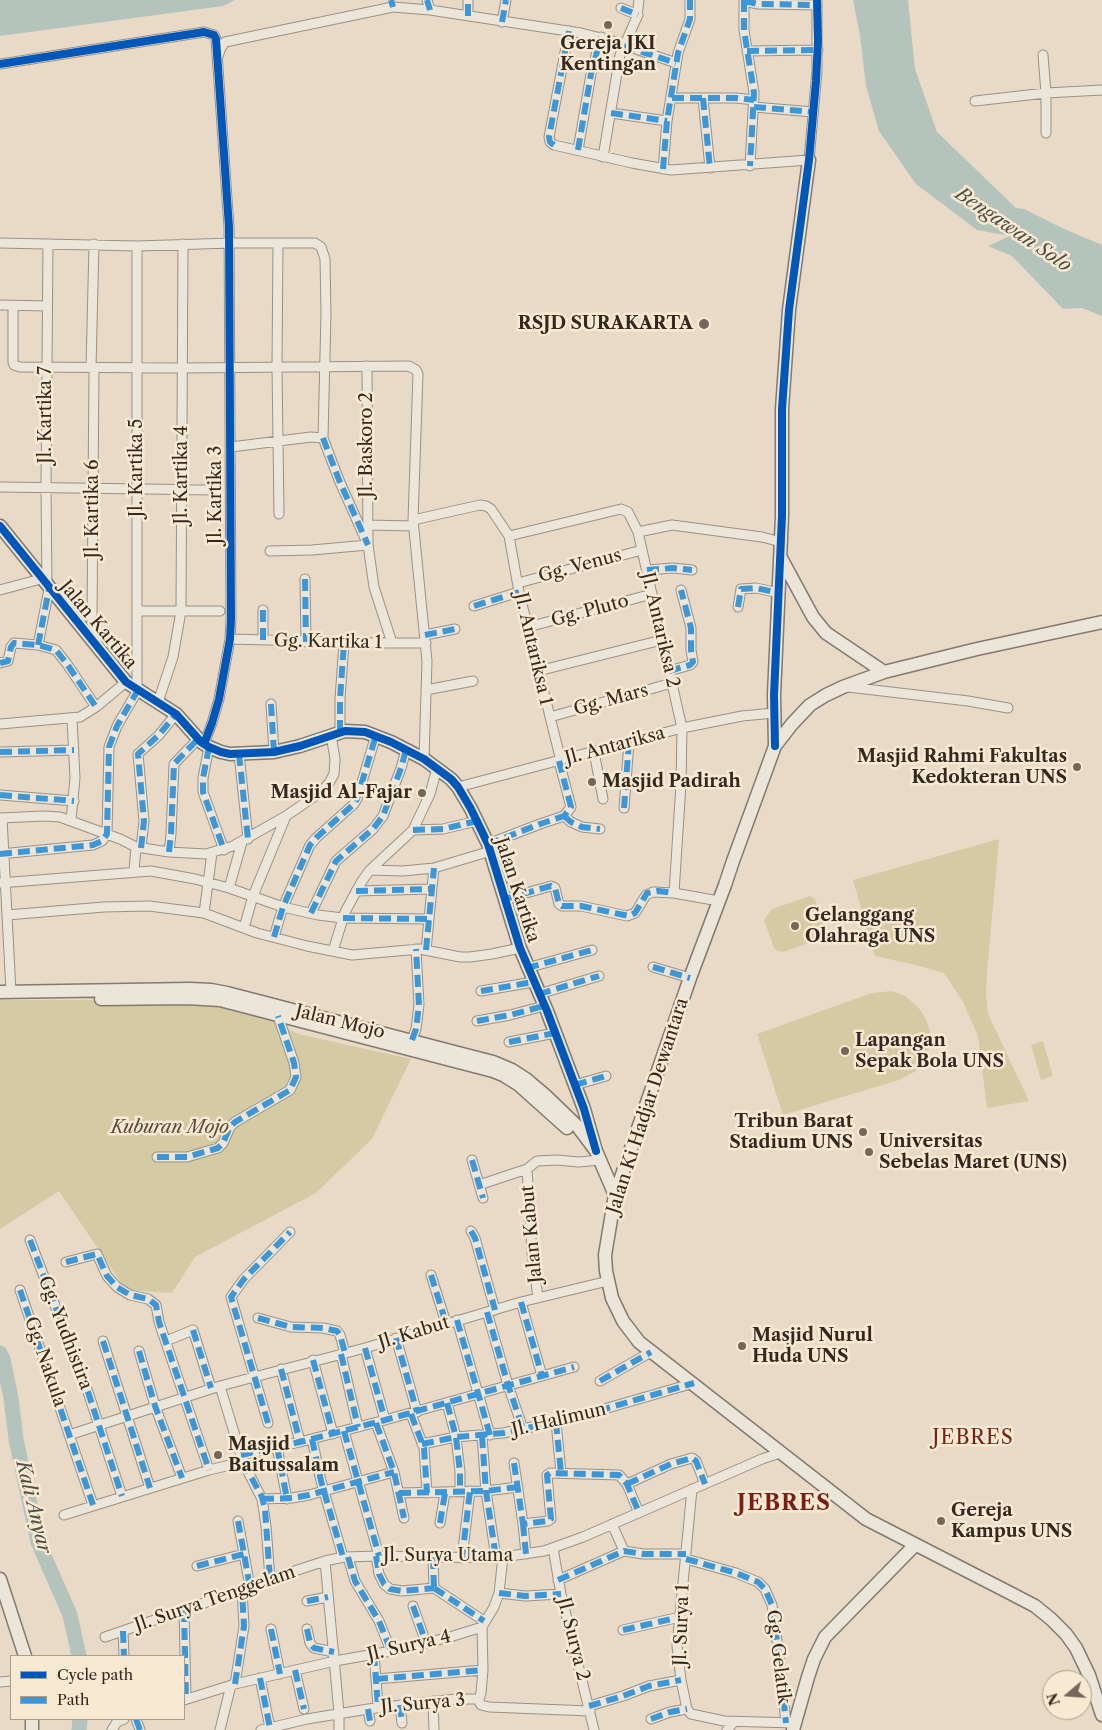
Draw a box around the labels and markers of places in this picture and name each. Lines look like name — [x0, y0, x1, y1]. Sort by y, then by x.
marker: Gereja JKI Kentingan — [602, 19, 614, 31]
place label: Gereja JKI Kentingan — [560, 33, 656, 76]
place label: RSJD SURAKARTA — [518, 313, 693, 335]
marker: RSJD SURAKARTA — [697, 317, 711, 331]
place label: Masjid Rahmi Fakultas Kedokteran UNS — [857, 746, 1067, 789]
marker: Masjid Rahmi Fakultas Kedokteran UNS — [1071, 761, 1083, 773]
place label: Masjid Padirah — [602, 771, 741, 793]
marker: Masjid Padirah — [586, 776, 598, 788]
place label: Masjid Al-Fajar — [270, 782, 412, 804]
marker: Masjid Al-Fajar — [416, 787, 428, 799]
place label: Gelanggang Olahraga UNS — [805, 905, 935, 948]
marker: Gelanggang Olahraga UNS — [789, 920, 801, 932]
place label: Lapangan Sepak Bola UNS — [855, 1030, 1004, 1072]
marker: Lapangan Sepak Bola UNS — [839, 1045, 851, 1057]
place label: Tribun Barat Stadium UNS — [729, 1111, 853, 1154]
marker: Tribun Barat Stadium UNS — [857, 1126, 869, 1138]
place label: Universitas Sebelas Maret (UNS) — [879, 1131, 1067, 1174]
marker: Universitas Sebelas Maret (UNS) — [863, 1146, 875, 1158]
place label: Masjid Nurul Huda UNS — [752, 1325, 873, 1368]
marker: Masjid Nurul Huda UNS — [736, 1340, 748, 1352]
place label: Masjid Baitussalam — [228, 1434, 339, 1476]
marker: Masjid Baitussalam — [212, 1449, 224, 1461]
place label: Gereja Kampus UNS — [951, 1500, 1072, 1542]
marker: Gereja Kampus UNS — [935, 1515, 947, 1527]

